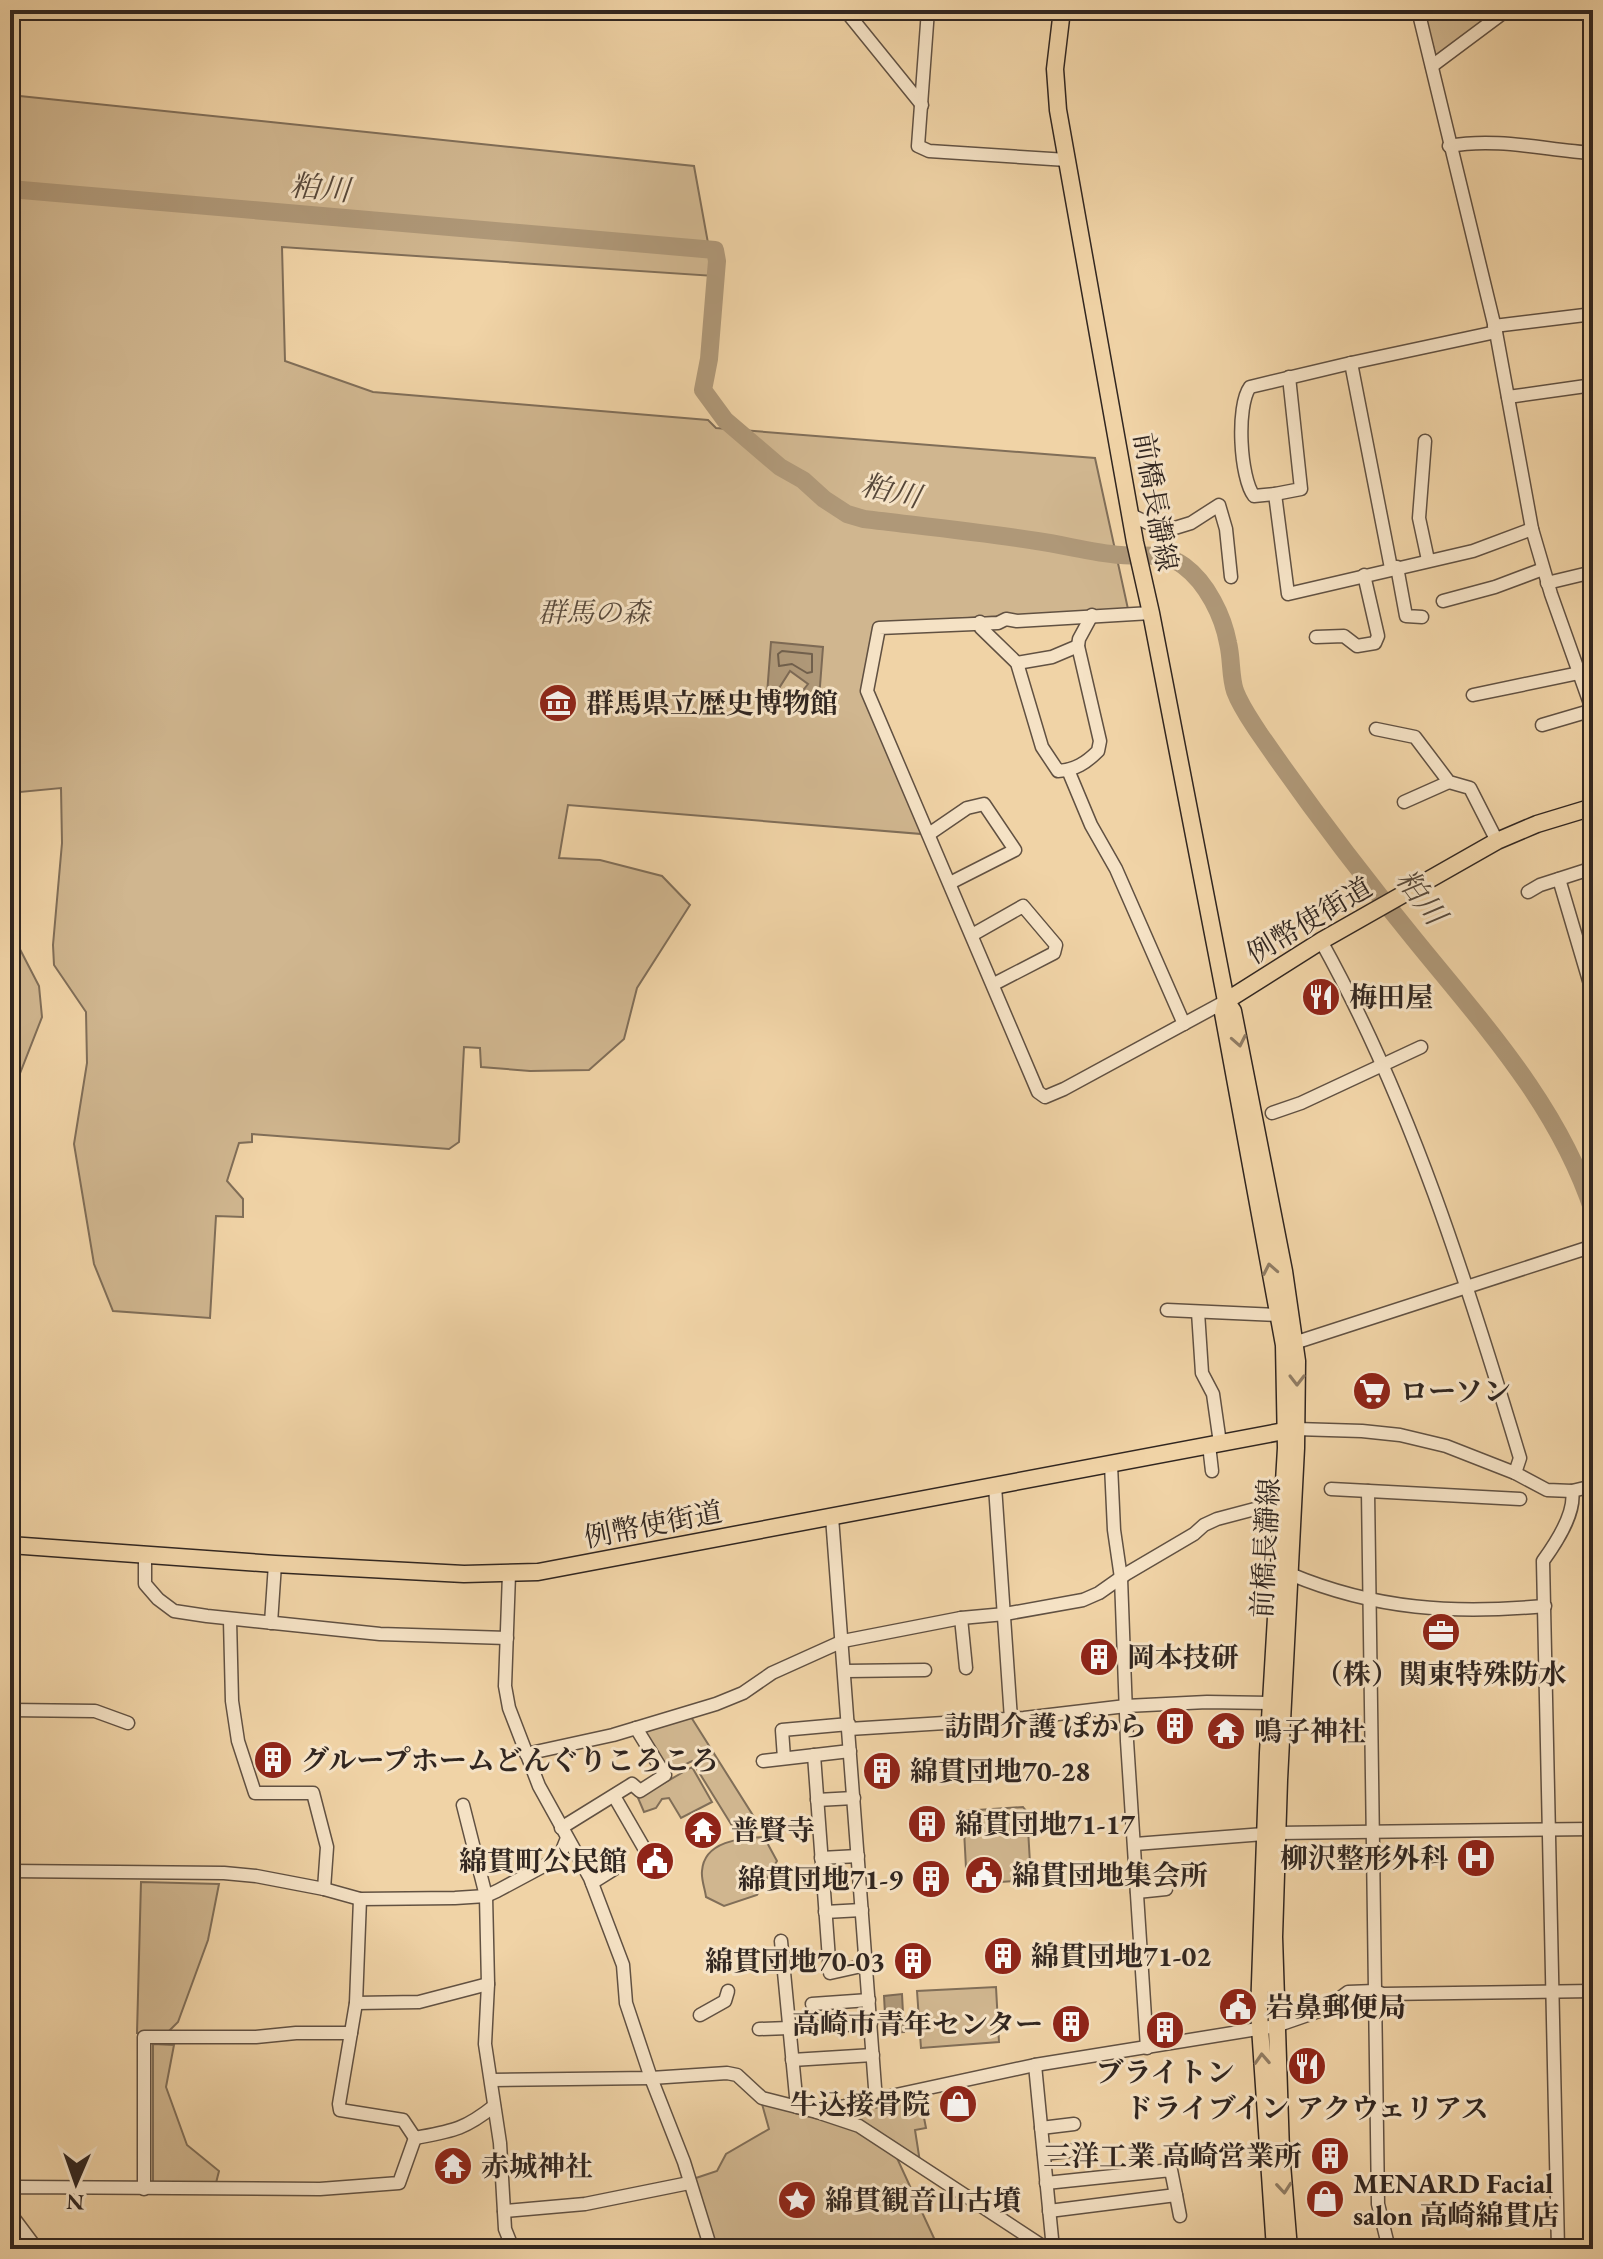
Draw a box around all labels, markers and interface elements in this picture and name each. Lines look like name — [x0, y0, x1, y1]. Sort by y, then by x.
water label: 粕川 — [288, 165, 355, 210]
street label: 前橋長瀞線 — [1126, 430, 1186, 574]
water label: 粕川 — [857, 465, 928, 517]
park label: 群馬の森 — [538, 594, 653, 630]
museum icon: 群馬県立歴史博物館 — [537, 682, 579, 724]
place label: 群馬県立歴史博物館 — [586, 685, 838, 721]
water label: 粕川 — [1388, 861, 1457, 935]
street label: 例幣使街道 — [1240, 869, 1378, 971]
restaurant icon: 梅田屋 — [1300, 976, 1342, 1018]
place label: 梅田屋 — [1349, 979, 1433, 1015]
one-way arrow — [1230, 1034, 1247, 1047]
one-way arrow — [1262, 1263, 1279, 1276]
supermarket icon: ローソン — [1351, 1370, 1393, 1412]
place label: ローソン — [1400, 1373, 1511, 1409]
one-way arrow — [1288, 1374, 1306, 1387]
street label: 前橋長瀞線 — [1243, 1477, 1287, 1619]
street label: 例幣使街道 — [581, 1493, 725, 1555]
office icon: （株）関東特殊防水 — [1420, 1611, 1462, 1653]
building icon: 岡本技研 — [1078, 1636, 1120, 1678]
place label: 岡本技研 — [1127, 1639, 1239, 1675]
place label: （株）関東特殊防水 — [1315, 1656, 1567, 1692]
building icon: 訪問介護 ぽから — [1154, 1705, 1196, 1747]
place label: 訪問介護 ぽから — [944, 1708, 1147, 1744]
temple icon: 鳴子神社 — [1205, 1710, 1247, 1752]
place label: 鳴子神社 — [1254, 1713, 1366, 1749]
building icon: グループホームどんぐりころころ — [252, 1739, 294, 1781]
place label: グループホームどんぐりころころ — [301, 1742, 719, 1778]
building icon: 綿貫団地70-28 — [861, 1750, 903, 1792]
place label: 綿貫団地70-28 — [910, 1753, 1090, 1789]
building icon: 綿貫団地71-17 — [906, 1803, 948, 1845]
place label: 綿貫団地71-17 — [955, 1806, 1135, 1842]
temple icon: 普賢寺 — [682, 1809, 724, 1851]
place label: 普賢寺 — [731, 1812, 815, 1848]
hospital icon: 柳沢整形外科 — [1455, 1837, 1497, 1879]
public building icon: 綿貫町公民館 — [634, 1840, 676, 1882]
place label: 柳沢整形外科 — [1280, 1840, 1449, 1876]
place label: 綿貫町公民館 — [459, 1843, 627, 1879]
public building icon: 綿貫団地集会所 — [963, 1854, 1005, 1896]
place label: 綿貫団地集会所 — [1012, 1857, 1208, 1893]
building icon: 綿貫団地71-9 — [910, 1858, 952, 1900]
place label: 綿貫団地71-9 — [738, 1861, 903, 1897]
building icon: 綿貫団地71-02 — [982, 1935, 1024, 1977]
place label: 綿貫団地71-02 — [1031, 1938, 1211, 1974]
building icon: 綿貫団地70-03 — [892, 1940, 934, 1982]
place label: 綿貫団地70-03 — [705, 1943, 885, 1979]
public building icon: 岩鼻郵便局 — [1217, 1986, 1259, 2028]
place label: 岩鼻郵便局 — [1266, 1989, 1406, 2025]
building icon: 高崎市青年センター — [1050, 2003, 1092, 2045]
place label: 高崎市青年センター — [792, 2006, 1043, 2042]
building icon: ブライトン — [1144, 2009, 1186, 2051]
restaurant icon: ドライブイン アクウェリアス — [1286, 2045, 1328, 2087]
one-way arrow — [1253, 2052, 1270, 2065]
place label: ブライトン — [1095, 2054, 1235, 2090]
shop icon: 牛込接骨院 — [937, 2083, 979, 2125]
place label: 牛込接骨院 — [790, 2086, 930, 2122]
place label: ドライブイン アクウェリアス — [1125, 2090, 1489, 2126]
building icon: 三洋工業 高崎営業所 — [1309, 2135, 1351, 2177]
place label: 三洋工業 高崎営業所 — [1043, 2138, 1302, 2174]
north arrow — [36, 2143, 116, 2223]
temple icon: 赤城神社 — [432, 2145, 474, 2187]
place label: 赤城神社 — [481, 2148, 593, 2184]
place label: MENARD Facial salon 高崎綿貫店 — [1353, 2165, 1559, 2233]
shop icon: MENARD Facial salon 高崎綿貫店 — [1304, 2178, 1346, 2220]
place icon: 綿貫観音山古墳 — [776, 2179, 818, 2221]
place label: 綿貫観音山古墳 — [825, 2182, 1021, 2218]
one-way arrow — [1275, 2182, 1292, 2195]
text: N — [66, 2188, 85, 2217]

